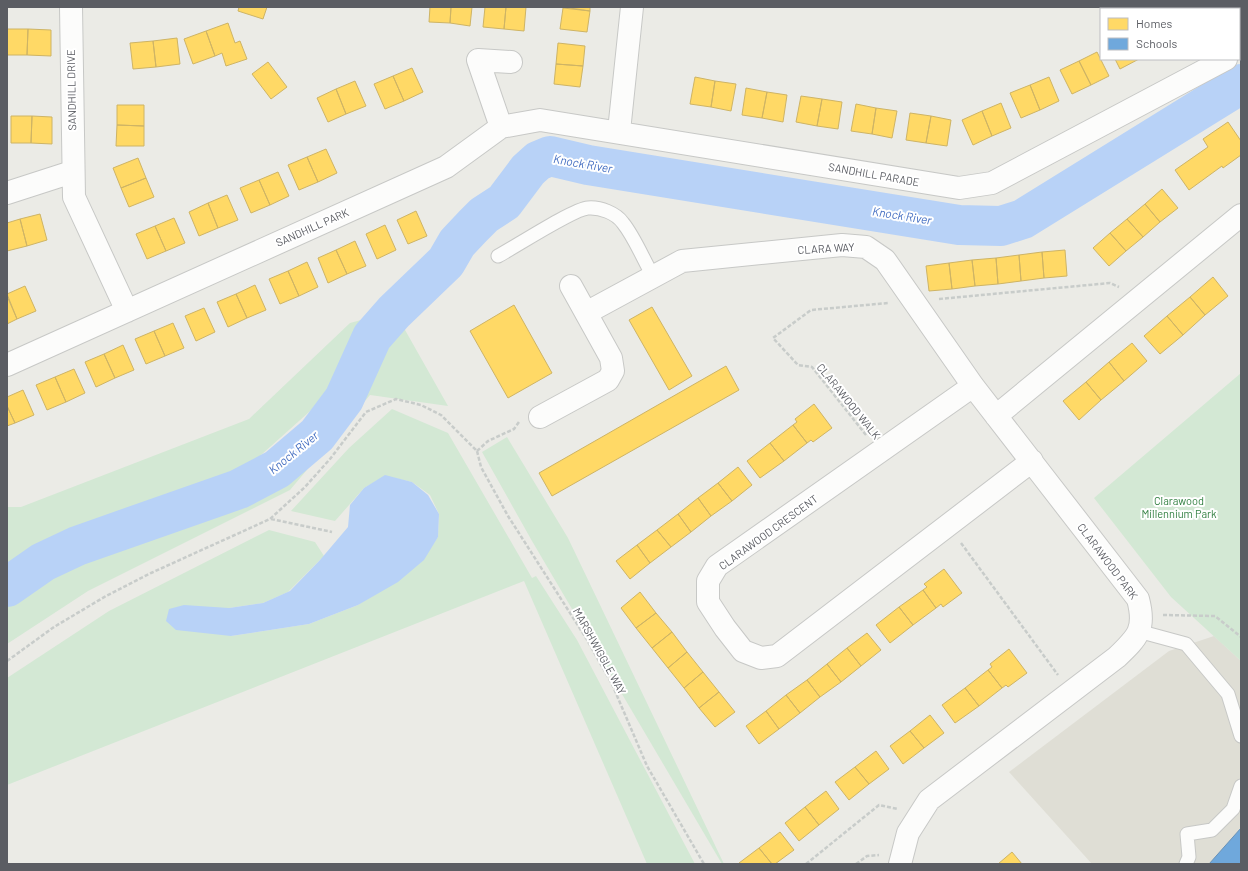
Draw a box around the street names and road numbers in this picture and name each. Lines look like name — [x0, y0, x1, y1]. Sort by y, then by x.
street label: SANDHILL DRIVE — [64, 49, 78, 131]
street label: SANDHILL PARADE — [828, 160, 921, 188]
street label: SANDHILL PARK — [274, 205, 351, 249]
street label: CLARA WAY — [797, 240, 855, 256]
street label: CLARAWOOD WALK — [814, 360, 884, 442]
street label: CLARAWOOD CRESCENT — [716, 492, 820, 572]
street label: CLARAWOOD PARK — [1075, 520, 1141, 602]
street label: MARSHWIGGLE WAY — [571, 606, 629, 696]

